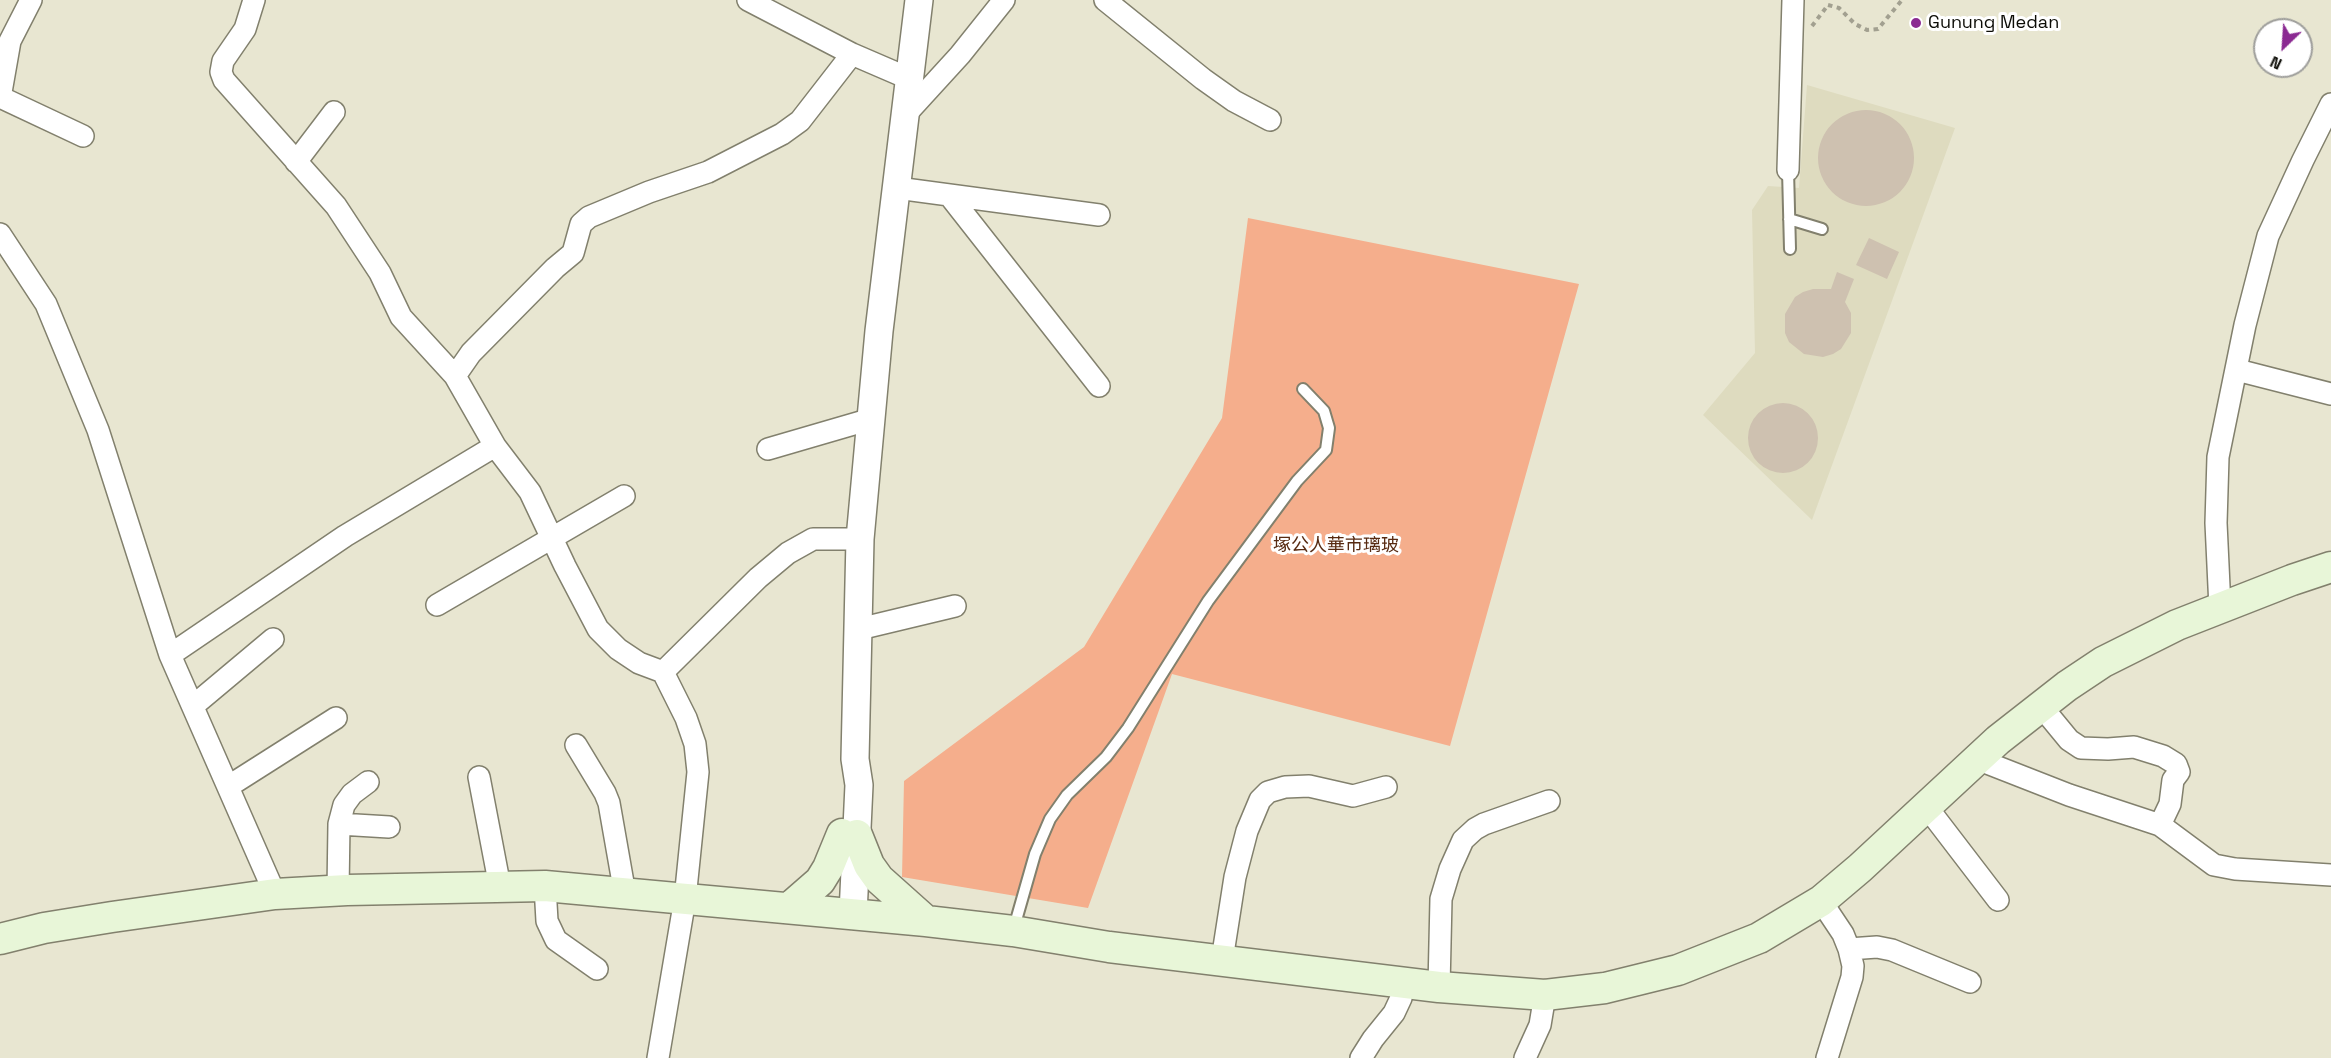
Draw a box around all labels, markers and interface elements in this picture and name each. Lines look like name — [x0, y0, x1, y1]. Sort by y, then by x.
place label: Gunung Medan — [1928, 12, 2059, 34]
marker: Gunung Medan — [1909, 16, 1923, 30]
north arrow — [2253, 18, 2313, 78]
text: N — [2267, 51, 2285, 75]
park label: 塚公人華市璃玻 — [1273, 535, 1399, 557]

